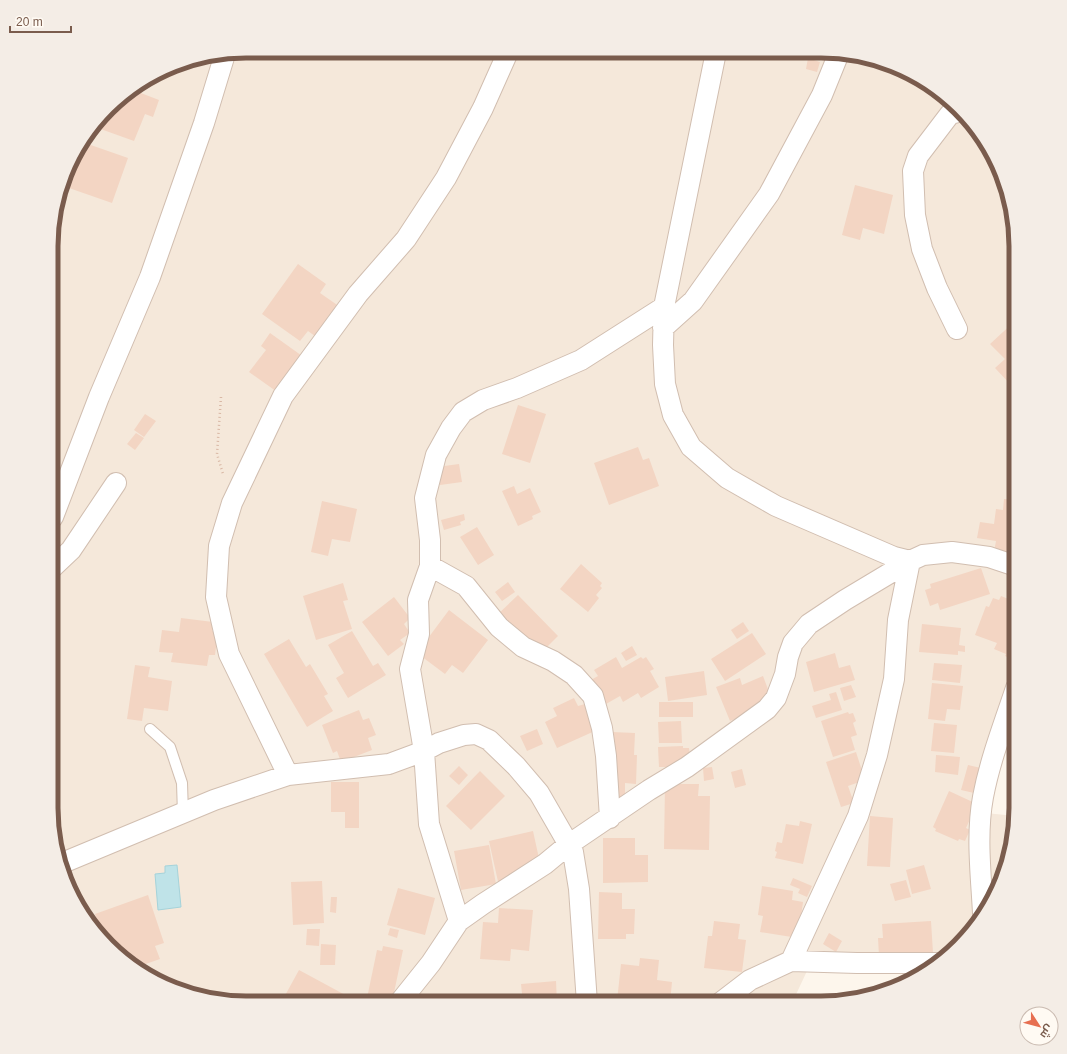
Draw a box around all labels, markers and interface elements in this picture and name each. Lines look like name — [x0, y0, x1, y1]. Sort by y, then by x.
scale bar — [10, 8, 71, 34]
text: 20 m — [16, 15, 43, 29]
north arrow — [1019, 1006, 1059, 1046]
text: ش — [1037, 1022, 1056, 1041]

